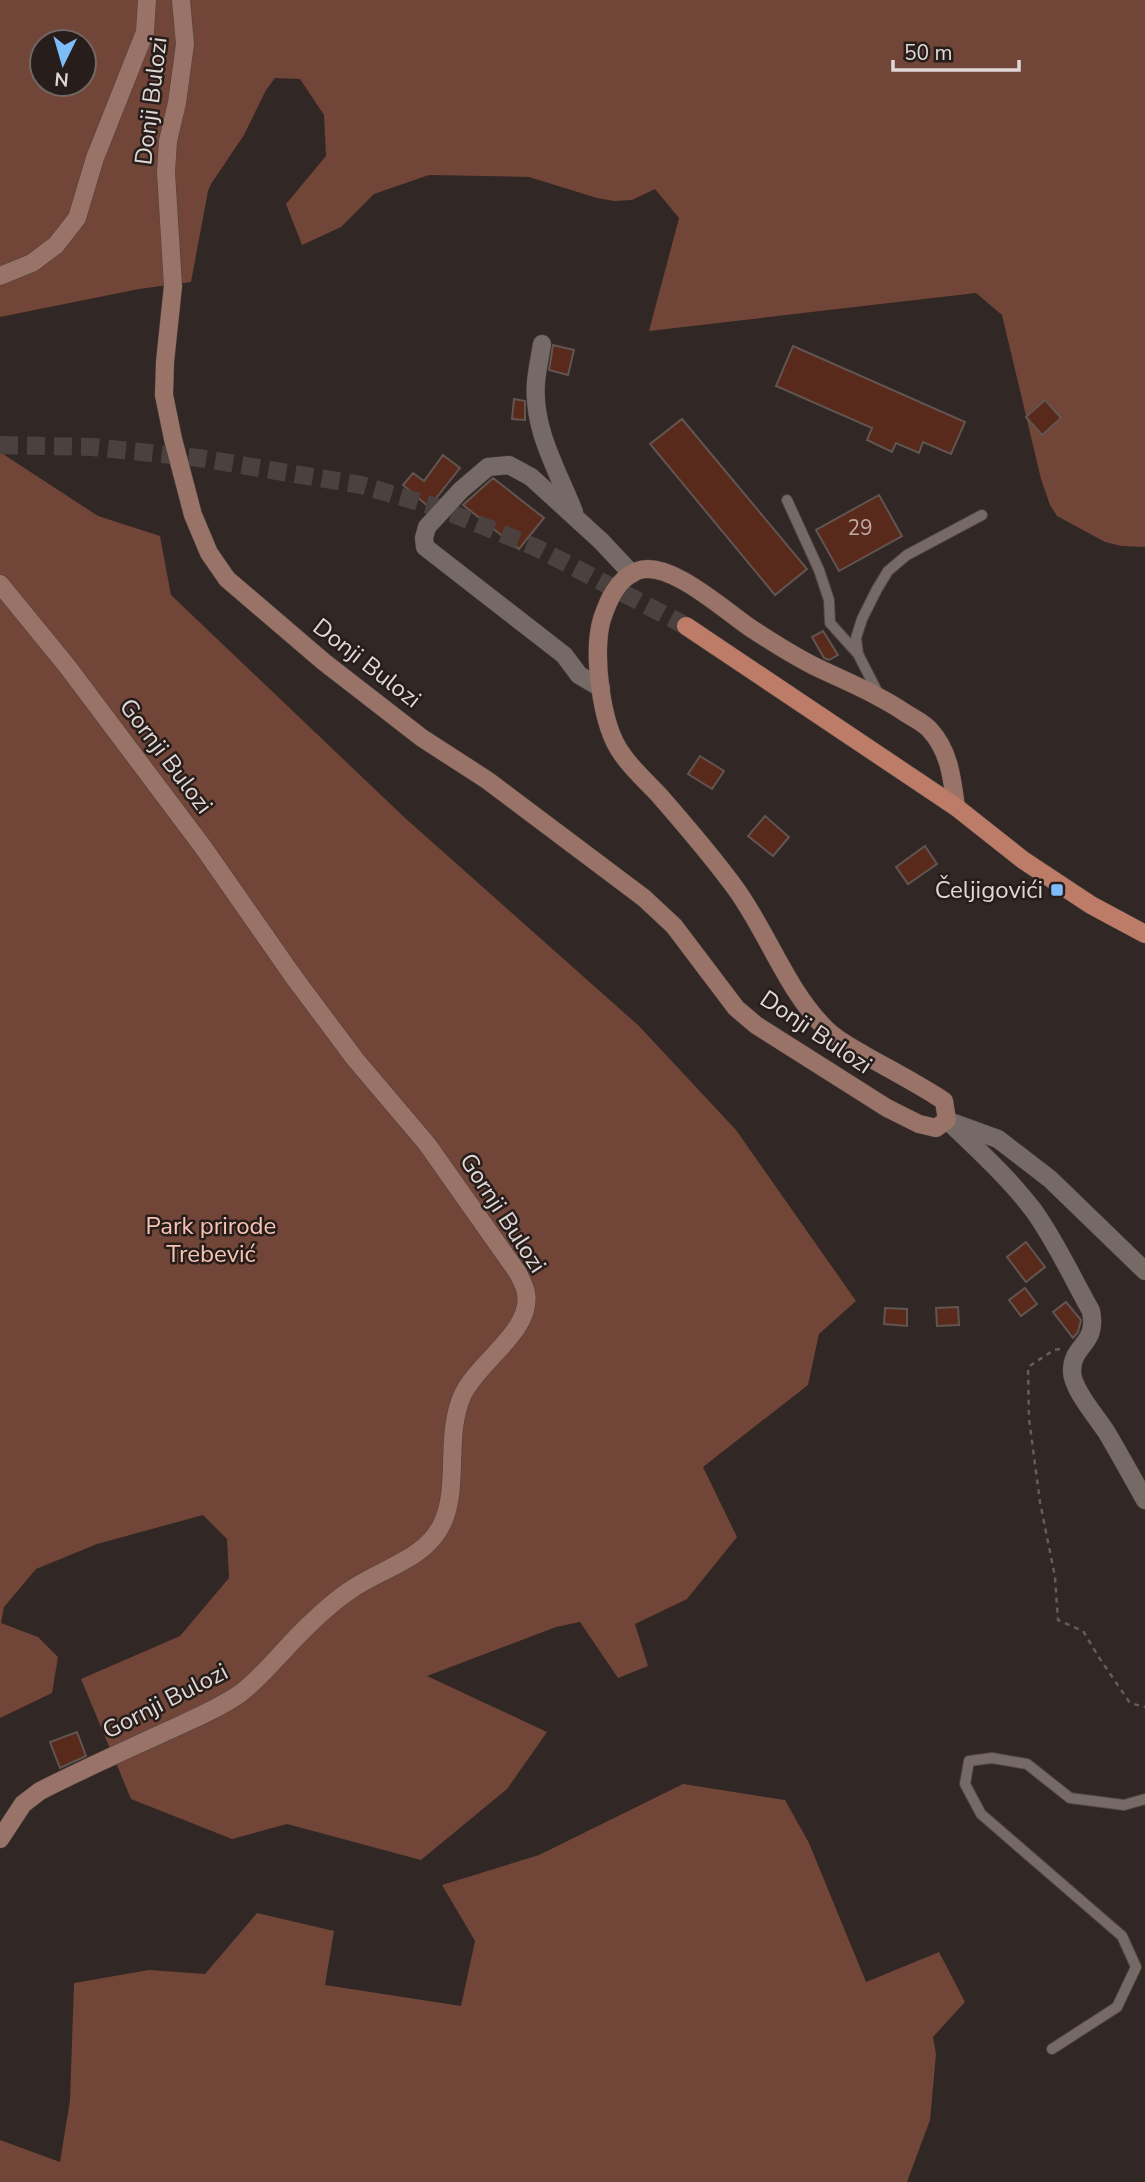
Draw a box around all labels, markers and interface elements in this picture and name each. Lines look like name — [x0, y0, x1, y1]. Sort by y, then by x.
north arrow — [28, 28, 98, 98]
scale bar — [893, 28, 1019, 72]
street label: Donji Bulozi — [127, 35, 175, 167]
text: 50 m — [904, 39, 953, 67]
text: N — [53, 65, 70, 93]
house number: 29 — [847, 514, 873, 542]
street label: Donji Bulozi — [306, 611, 428, 715]
street label: Gornji Bulozi — [112, 692, 220, 820]
place label: Čeljigovići — [935, 874, 1043, 906]
marker: Čeljigovići — [1049, 882, 1065, 898]
street label: Donji Bulozi — [754, 983, 878, 1081]
street label: Gornji Bulozi — [452, 1147, 554, 1279]
park label: Park prirode Trebević — [146, 1210, 276, 1270]
street label: Gornji Bulozi — [97, 1656, 233, 1746]

